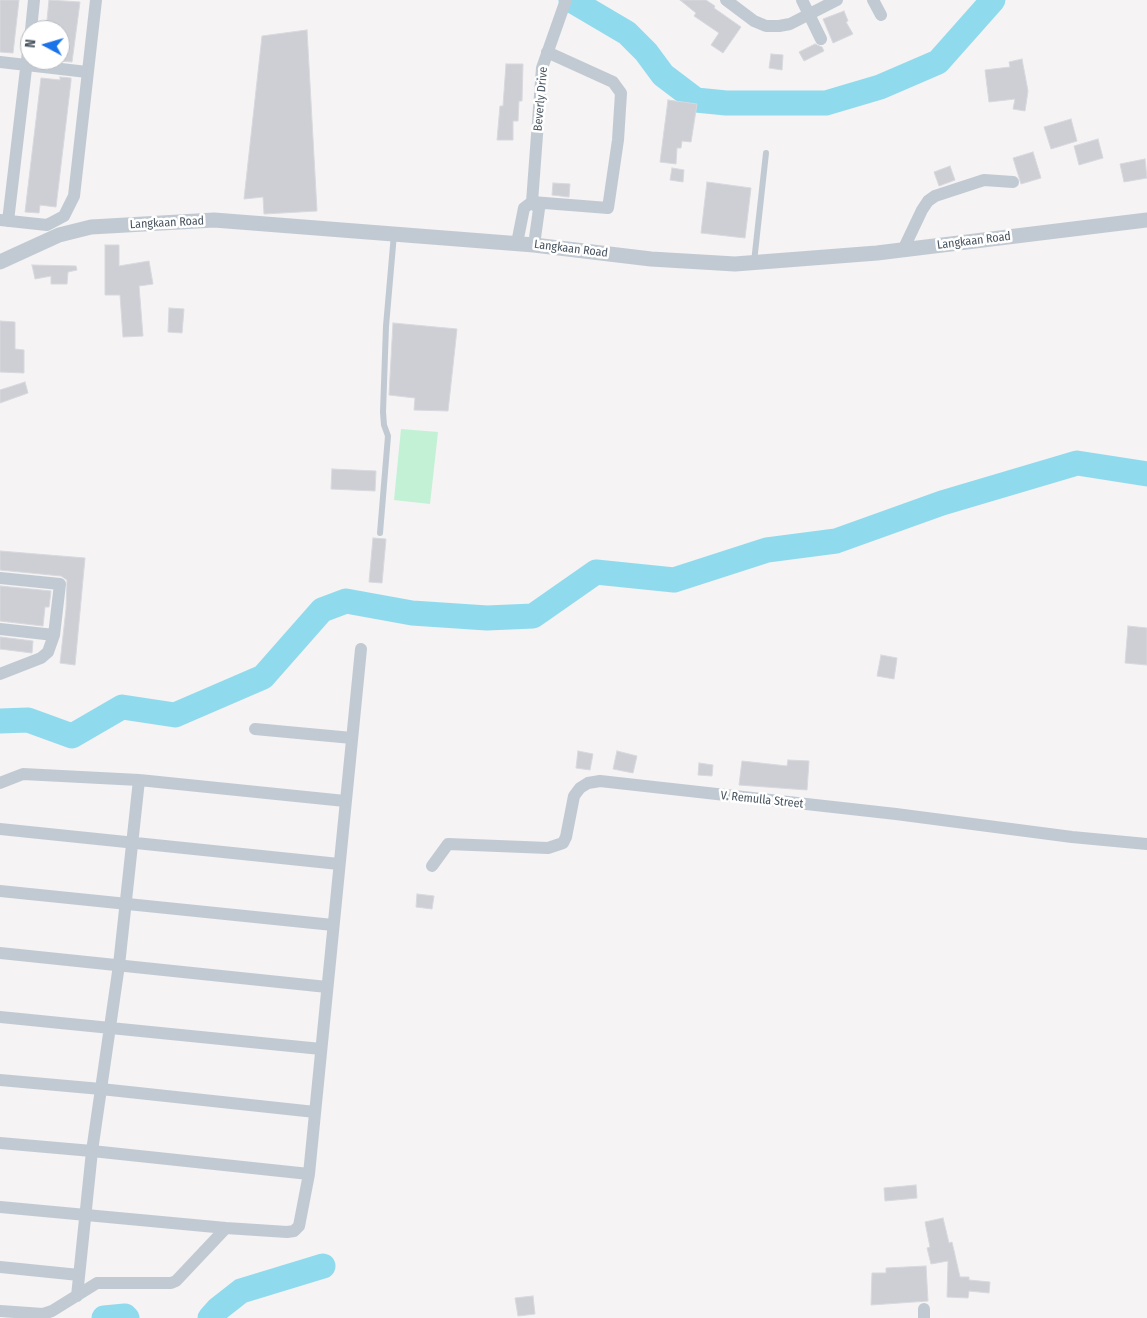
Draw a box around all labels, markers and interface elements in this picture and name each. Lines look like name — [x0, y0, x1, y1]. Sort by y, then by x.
north arrow — [20, 20, 70, 70]
text: N — [22, 38, 39, 49]
street label: Beverly Drive — [531, 66, 551, 132]
street label: Langkaan Road — [130, 214, 204, 232]
street label: Langkaan Road — [936, 229, 1012, 253]
street label: Langkaan Road — [533, 237, 609, 261]
street label: V. Remulla Street — [720, 788, 804, 812]

